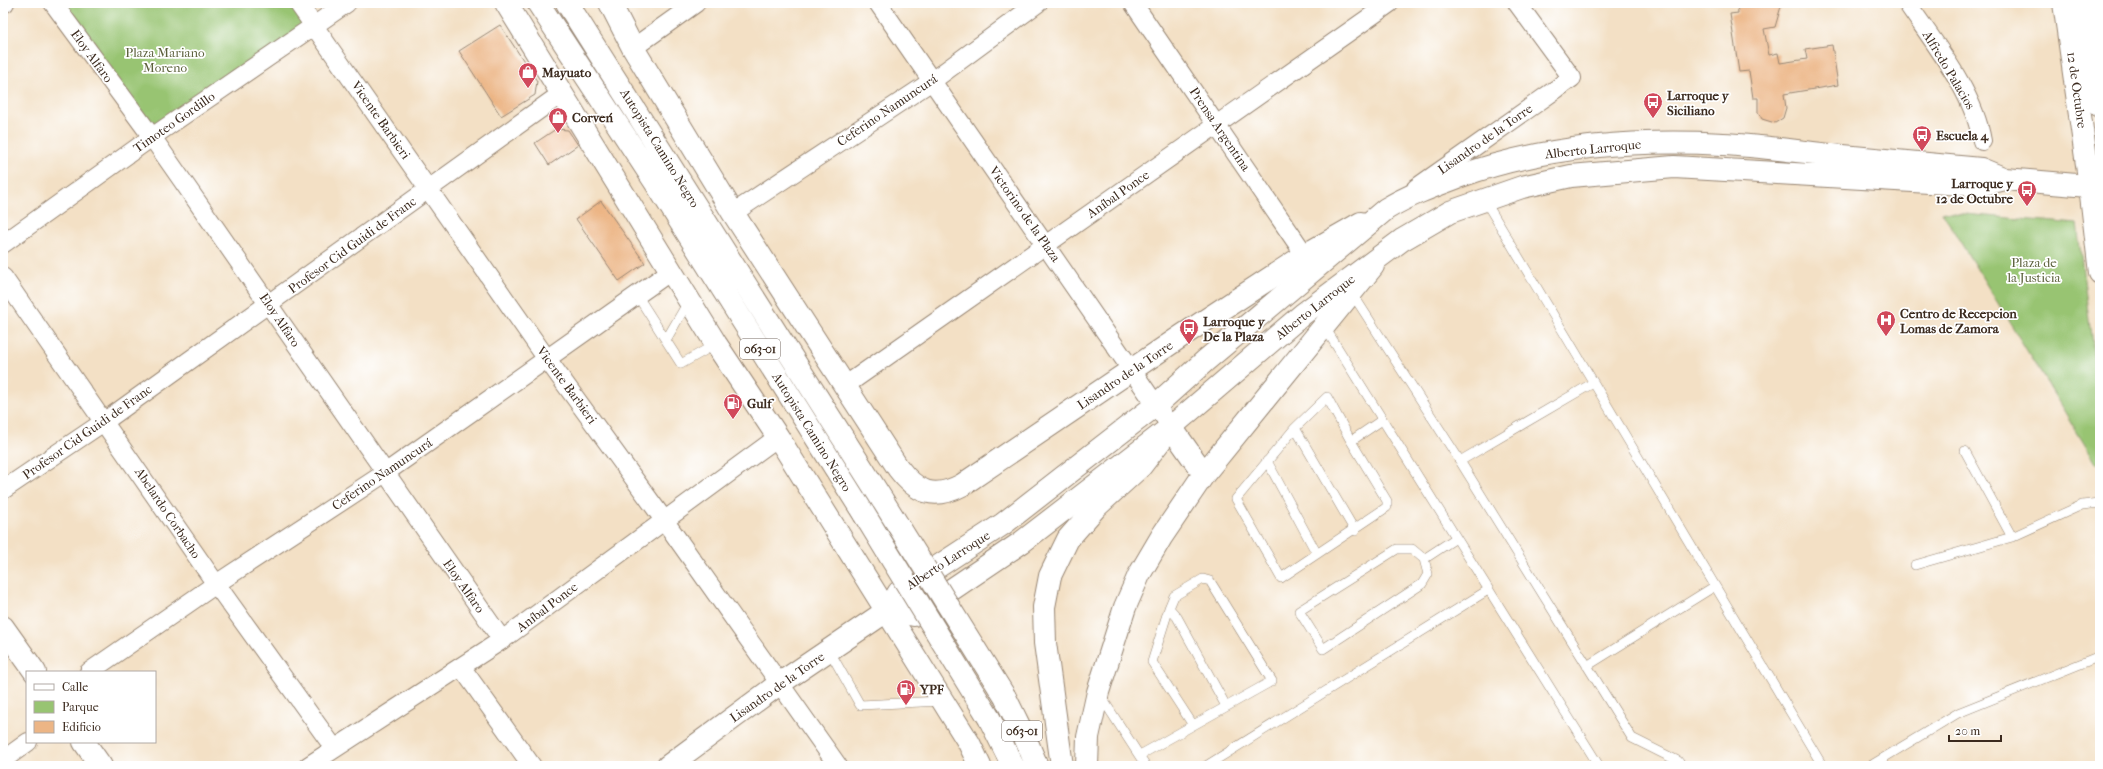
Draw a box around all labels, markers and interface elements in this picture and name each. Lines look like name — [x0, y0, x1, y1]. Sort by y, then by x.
street label: Eloy Alfaro — [68, 27, 116, 86]
street label: Alfredo Palacios — [1919, 27, 1978, 112]
park label: Plaza Mariano Moreno — [125, 45, 205, 75]
street label: 12 de Octubre — [2064, 51, 2090, 130]
shop icon: Mayuato — [517, 61, 539, 89]
place label: Mayuato — [541, 65, 592, 81]
street label: Ceferino Namuncurá — [834, 70, 941, 149]
street label: Vicente Barbieri — [348, 77, 414, 162]
street label: Prensa Argentina — [1186, 84, 1254, 174]
street label: Autopista Camino Negro — [617, 85, 703, 211]
street label: Timoteo Gordillo — [130, 88, 218, 156]
place label: Larroque y Siciliano — [1667, 88, 1730, 118]
bus stop icon: Larroque y Siciliano — [1642, 91, 1664, 119]
street label: Lisandro de la Torre — [1435, 100, 1536, 177]
shop icon: Corveń — [547, 106, 569, 134]
place label: Corveń — [572, 110, 613, 125]
bus stop icon: Escuela 4 — [1911, 124, 1933, 152]
place label: Escuela 4 — [1936, 128, 1990, 144]
street label: Alberto Larroque — [1543, 136, 1642, 162]
street label: Victorino de la Plaza — [986, 163, 1064, 265]
street label: Aníbal Ponce — [1083, 167, 1153, 222]
place label: Larroque y 12 de Octubre — [1936, 176, 2014, 206]
bus stop icon: Larroque y 12 de Octubre — [2016, 179, 2038, 207]
street label: Profesor Cid Guidi de Franc — [285, 193, 419, 296]
park label: Plaza de la Justicia — [2006, 255, 2062, 285]
street label: Alberto Larroque — [1271, 271, 1358, 343]
street label: Eloy Alfaro — [257, 290, 304, 350]
place label: Centro de Recepcion Lomas de Zamora — [1900, 306, 2017, 336]
hospital icon: Centro de Recepcion Lomas de Zamora — [1875, 309, 1897, 337]
place label: Larroque y De la Plaza — [1203, 314, 1266, 344]
bus stop icon: Larroque y De la Plaza — [1178, 317, 1200, 345]
street label: Lisandro de la Torre — [1074, 337, 1176, 413]
road number: 063-01 — [740, 339, 780, 359]
street label: Vicente Barbieri — [533, 343, 600, 427]
street label: Autopista Camino Negro — [769, 369, 855, 495]
street label: Profesor Cid Guidi de Franc — [20, 381, 155, 482]
fuel station icon: Gulf — [722, 392, 744, 420]
place label: Gulf — [747, 396, 774, 411]
street label: Ceferino Namuncurá — [329, 434, 436, 513]
street label: Abelardo Corbacho — [132, 464, 204, 562]
street label: Alberto Larroque — [903, 527, 993, 593]
street label: Eloy Alfaro — [440, 556, 488, 616]
street label: Aníbal Ponce — [513, 579, 581, 635]
street label: Lisandro de la Torre — [727, 648, 828, 725]
legend — [26, 671, 156, 743]
fuel station icon: YPF — [895, 678, 917, 706]
text: Calle — [62, 680, 88, 694]
place label: YPF — [919, 682, 944, 697]
text: Parque — [62, 700, 99, 714]
scale bar — [1949, 717, 2001, 743]
text: Edificio — [62, 720, 101, 734]
road number: 063-01 — [1002, 721, 1042, 741]
text: 20 m — [1955, 724, 1980, 738]

